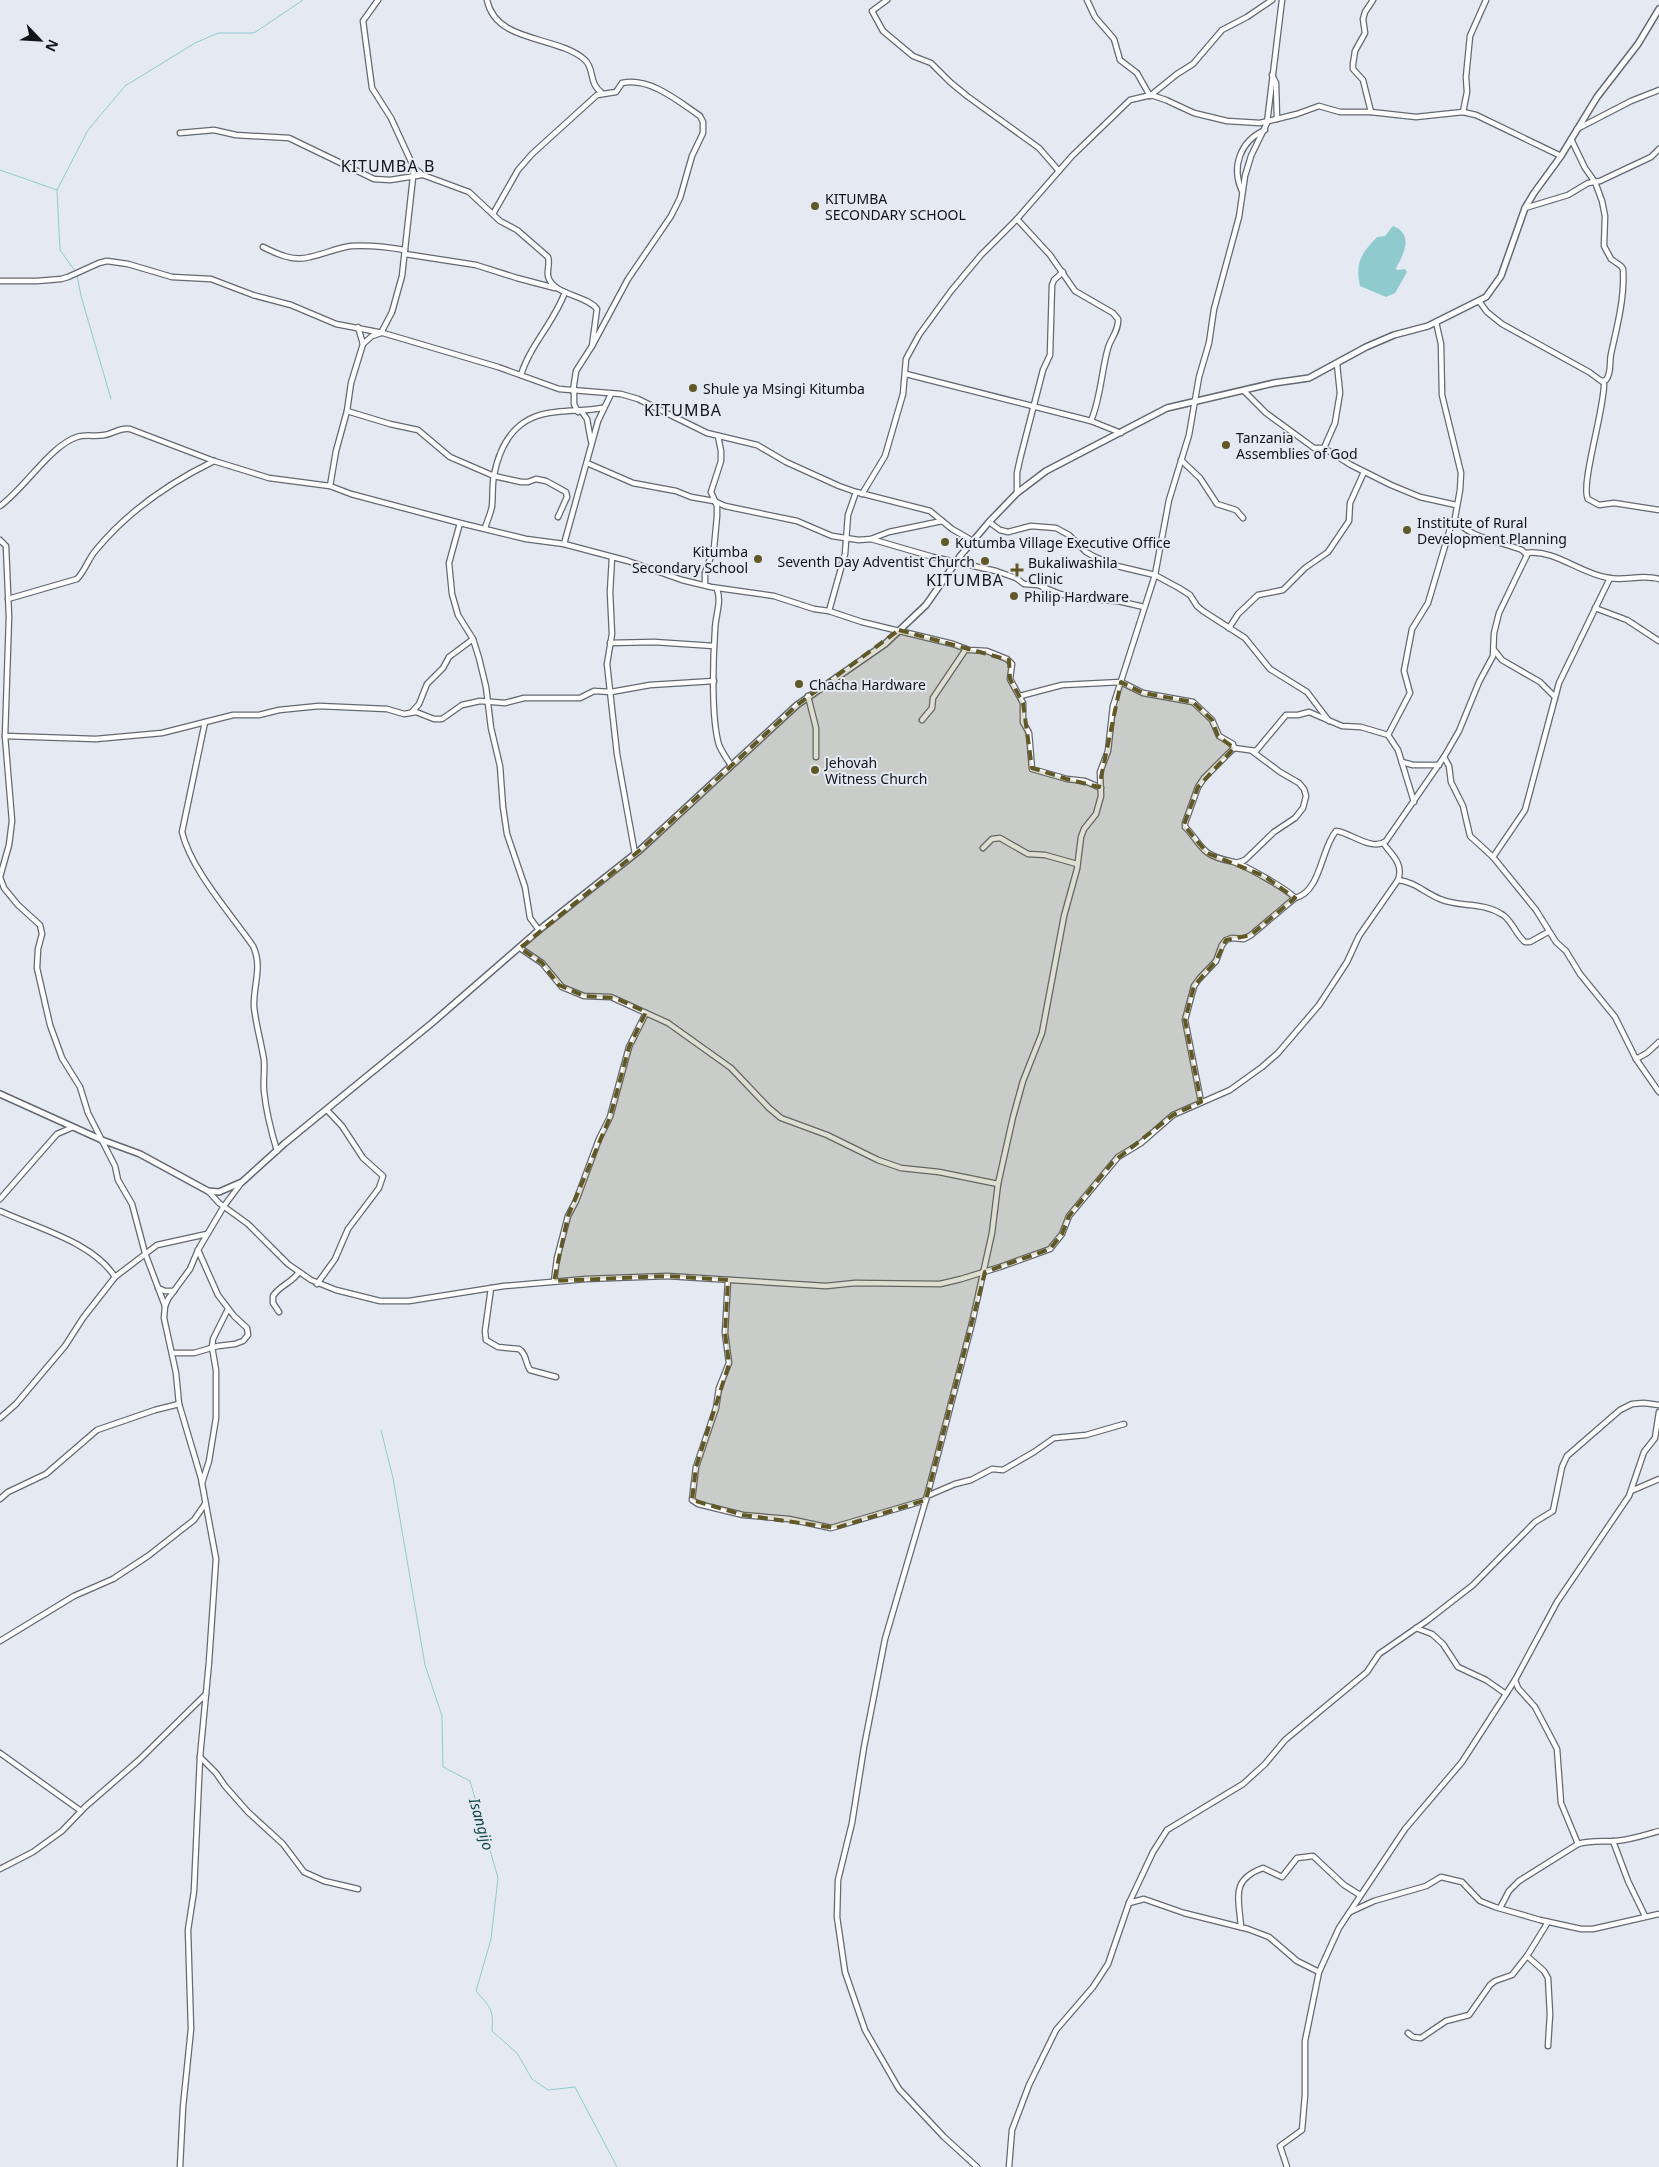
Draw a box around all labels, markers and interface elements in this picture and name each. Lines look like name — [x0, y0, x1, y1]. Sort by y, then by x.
north arrow — [15, 15, 65, 65]
text: N — [41, 37, 63, 55]
district label: KITUMBA B — [341, 155, 435, 177]
place label: KITUMBA SECONDARY SCHOOL — [825, 189, 966, 224]
marker: KITUMBA SECONDARY SCHOOL — [809, 200, 821, 212]
place label: Shule ya Msingi Kitumba — [703, 379, 865, 398]
marker: Shule ya Msingi Kitumba — [687, 382, 699, 394]
district label: KITUMBA — [644, 399, 722, 421]
place label: Tanzania Assemblies of God — [1236, 428, 1358, 463]
marker: Tanzania Assemblies of God — [1220, 439, 1232, 451]
place label: Institute of Rural Development Planning — [1417, 513, 1567, 548]
marker: Institute of Rural Development Planning — [1401, 524, 1413, 536]
place label: Kutumba Village Executive Office — [955, 533, 1171, 552]
marker: Kutumba Village Executive Office — [939, 536, 951, 548]
place label: Kitumba Secondary School — [632, 542, 748, 577]
place label: Seventh Day Adventist Church — [778, 552, 975, 571]
marker: Kitumba Secondary School — [752, 553, 764, 565]
place label: Bukaliwashila Clinic — [1028, 553, 1118, 588]
marker: Seventh Day Adventist Church — [979, 555, 991, 567]
marker: Bukaliwashila Clinic — [1010, 563, 1024, 577]
district label: KITUMBA — [926, 569, 1004, 591]
place label: Philip Hardware — [1024, 587, 1129, 606]
marker: Philip Hardware — [1008, 590, 1020, 602]
place label: Chacha Hardware — [809, 675, 926, 694]
marker: Chacha Hardware — [793, 678, 805, 690]
place label: Jehovah Witness Church — [823, 753, 927, 788]
marker: Jehovah Witness Church — [809, 764, 821, 776]
water label: Isangijo — [465, 1795, 499, 1852]

